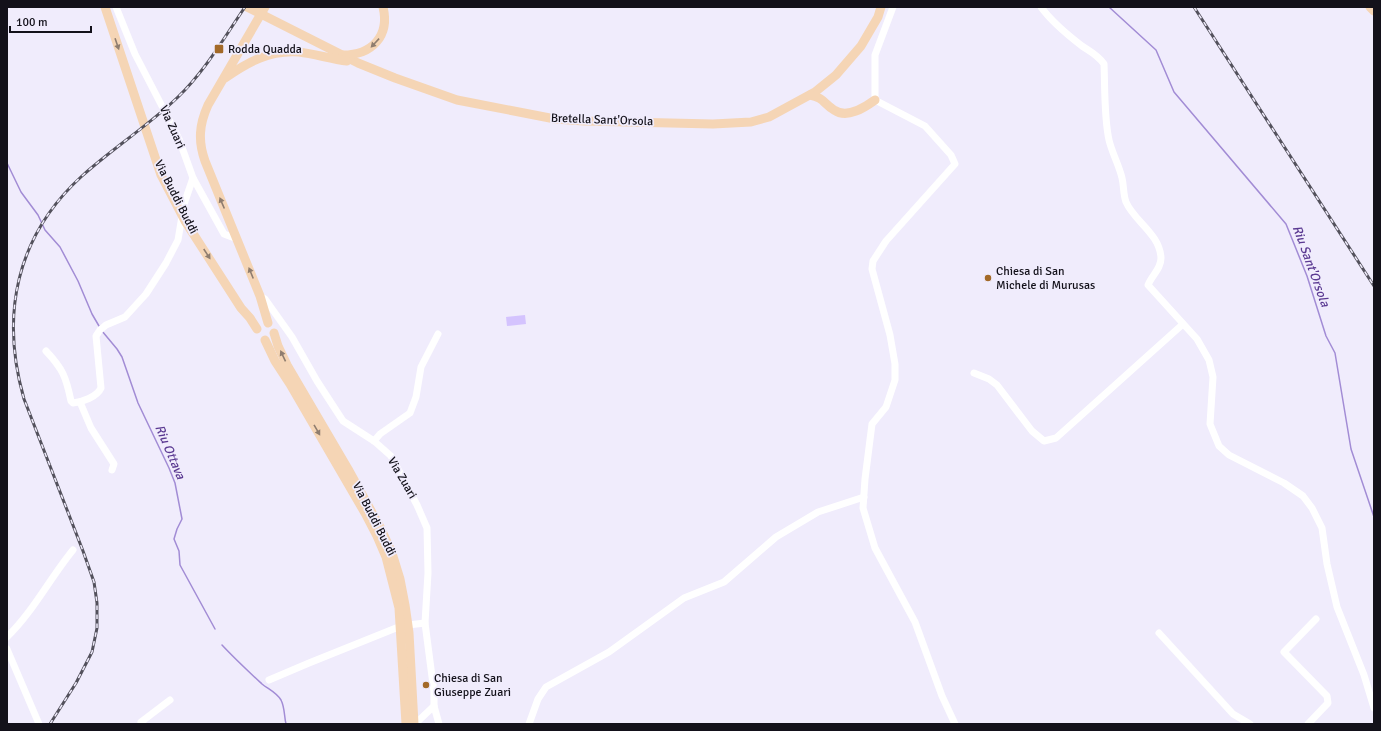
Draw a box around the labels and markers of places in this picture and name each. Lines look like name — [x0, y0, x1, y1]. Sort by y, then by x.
place label: Rodda Quadda — [228, 42, 302, 57]
marker: Rodda Quadda — [213, 43, 225, 55]
place label: Chiesa di San Michele di Murusas — [996, 264, 1095, 293]
marker: Chiesa di San Michele di Murusas — [983, 273, 993, 283]
place label: Chiesa di San Giuseppe Zuari — [434, 671, 511, 700]
marker: Chiesa di San Giuseppe Zuari — [421, 680, 431, 690]

